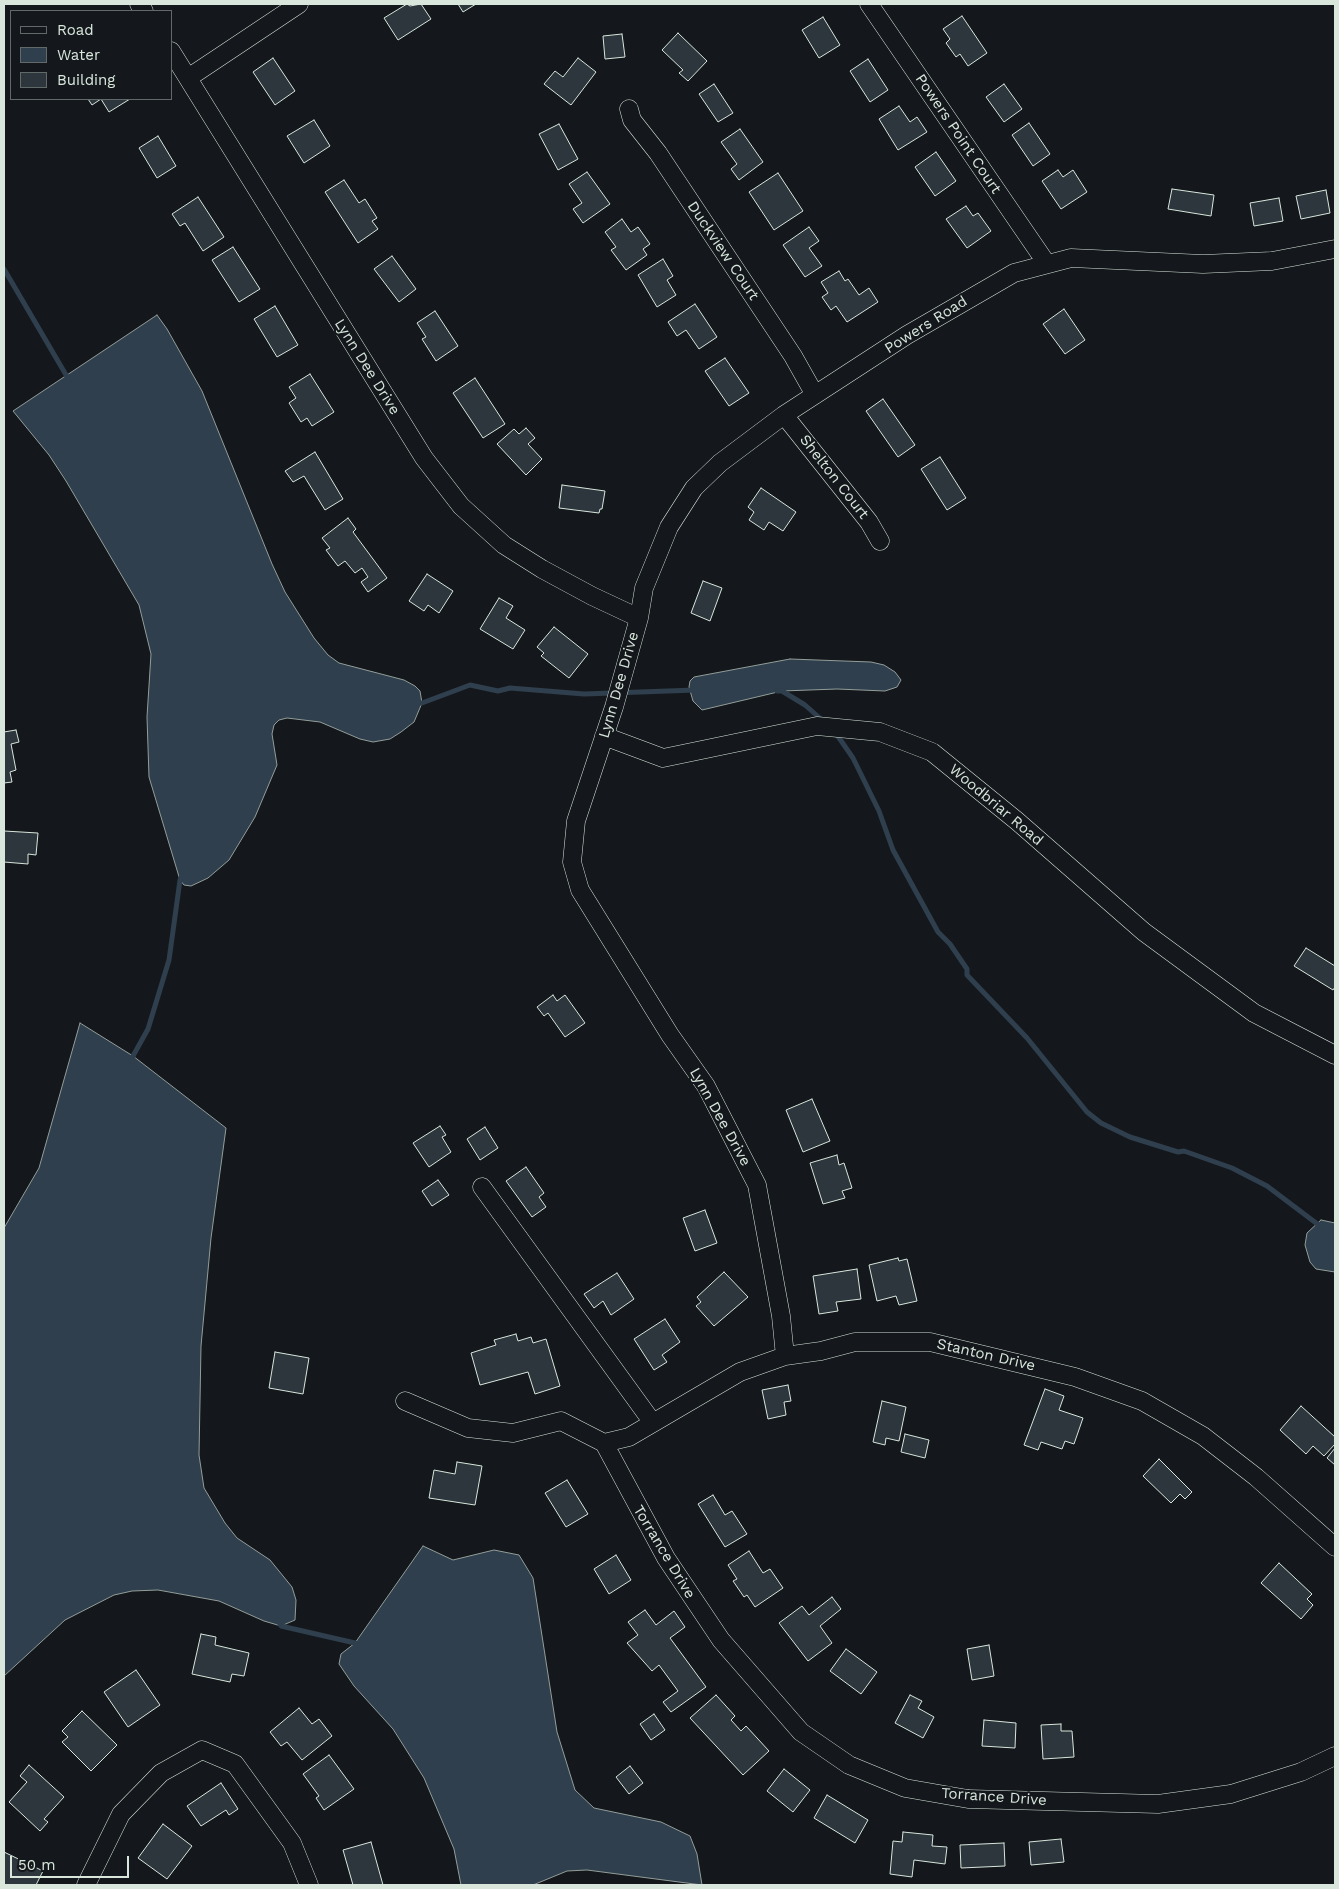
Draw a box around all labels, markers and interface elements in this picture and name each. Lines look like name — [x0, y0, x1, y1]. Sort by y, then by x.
legend — [10, 10, 172, 100]
text: Road — [57, 21, 94, 39]
text: Water — [57, 46, 100, 64]
text: Building — [57, 71, 115, 89]
street label: Powers Point Court — [911, 71, 1005, 197]
street label: Duckview Court — [683, 198, 763, 304]
street label: Powers Road — [881, 292, 971, 358]
street label: Lynn Dee Drive — [330, 316, 404, 418]
street label: Shelton Court — [795, 431, 873, 523]
street label: Lynn Dee Drive — [595, 630, 643, 740]
street label: Woodbriar Road — [945, 760, 1047, 850]
street label: Lynn Dee Drive — [686, 1065, 754, 1169]
street label: Stanton Drive — [935, 1335, 1037, 1375]
street label: Torrance Drive — [629, 1502, 699, 1602]
street label: Torrance Drive — [941, 1784, 1047, 1810]
scale bar — [12, 1846, 131, 1878]
text: 50 m — [18, 1856, 55, 1874]

